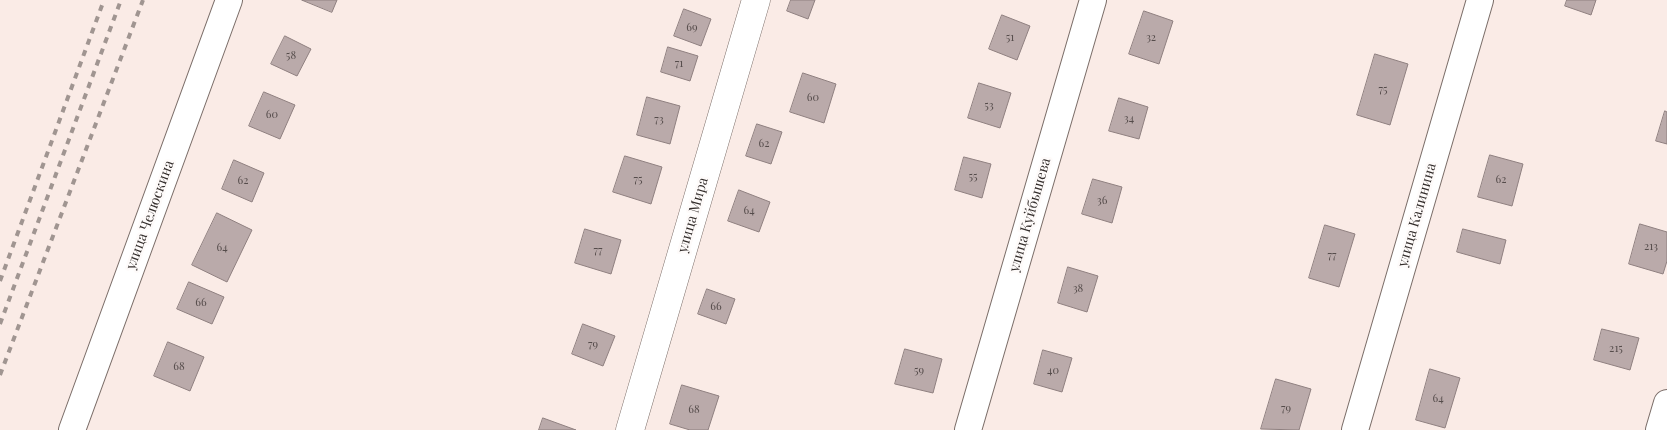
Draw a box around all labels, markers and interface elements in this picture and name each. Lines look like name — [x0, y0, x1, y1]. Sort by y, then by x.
house number: 69 — [686, 21, 698, 35]
house number: 51 — [1006, 31, 1014, 45]
house number: 32 — [1146, 31, 1156, 45]
house number: 58 — [286, 49, 296, 63]
house number: 71 — [675, 57, 683, 71]
house number: 75 — [1378, 83, 1388, 97]
house number: 60 — [807, 91, 819, 105]
house number: 53 — [984, 99, 994, 113]
house number: 60 — [266, 108, 278, 122]
house number: 34 — [1124, 112, 1134, 126]
house number: 73 — [654, 113, 664, 127]
house number: 62 — [759, 137, 769, 151]
street label: улица Куйбышева — [1006, 156, 1054, 274]
street label: улица Челюскина — [122, 158, 178, 272]
street label: улица Калинина — [1394, 161, 1440, 269]
house number: 55 — [968, 170, 978, 184]
house number: 75 — [633, 173, 643, 187]
house number: 62 — [1496, 173, 1506, 187]
house number: 62 — [238, 174, 248, 188]
street label: улица Мира — [674, 176, 712, 254]
house number: 36 — [1097, 194, 1107, 208]
house number: 64 — [743, 204, 755, 218]
house number: 213 — [1644, 240, 1658, 254]
house number: 64 — [216, 241, 228, 255]
house number: 77 — [594, 244, 602, 258]
house number: 77 — [1328, 249, 1336, 263]
house number: 38 — [1073, 282, 1083, 296]
house number: 66 — [195, 296, 207, 310]
house number: 66 — [710, 300, 722, 314]
house number: 79 — [588, 338, 598, 352]
house number: 215 — [1609, 342, 1623, 356]
house number: 68 — [173, 360, 185, 374]
house number: 59 — [914, 364, 924, 378]
house number: 40 — [1047, 364, 1059, 378]
house number: 64 — [1432, 392, 1444, 406]
house number: 79 — [1281, 402, 1291, 416]
house number: 68 — [688, 403, 700, 417]

